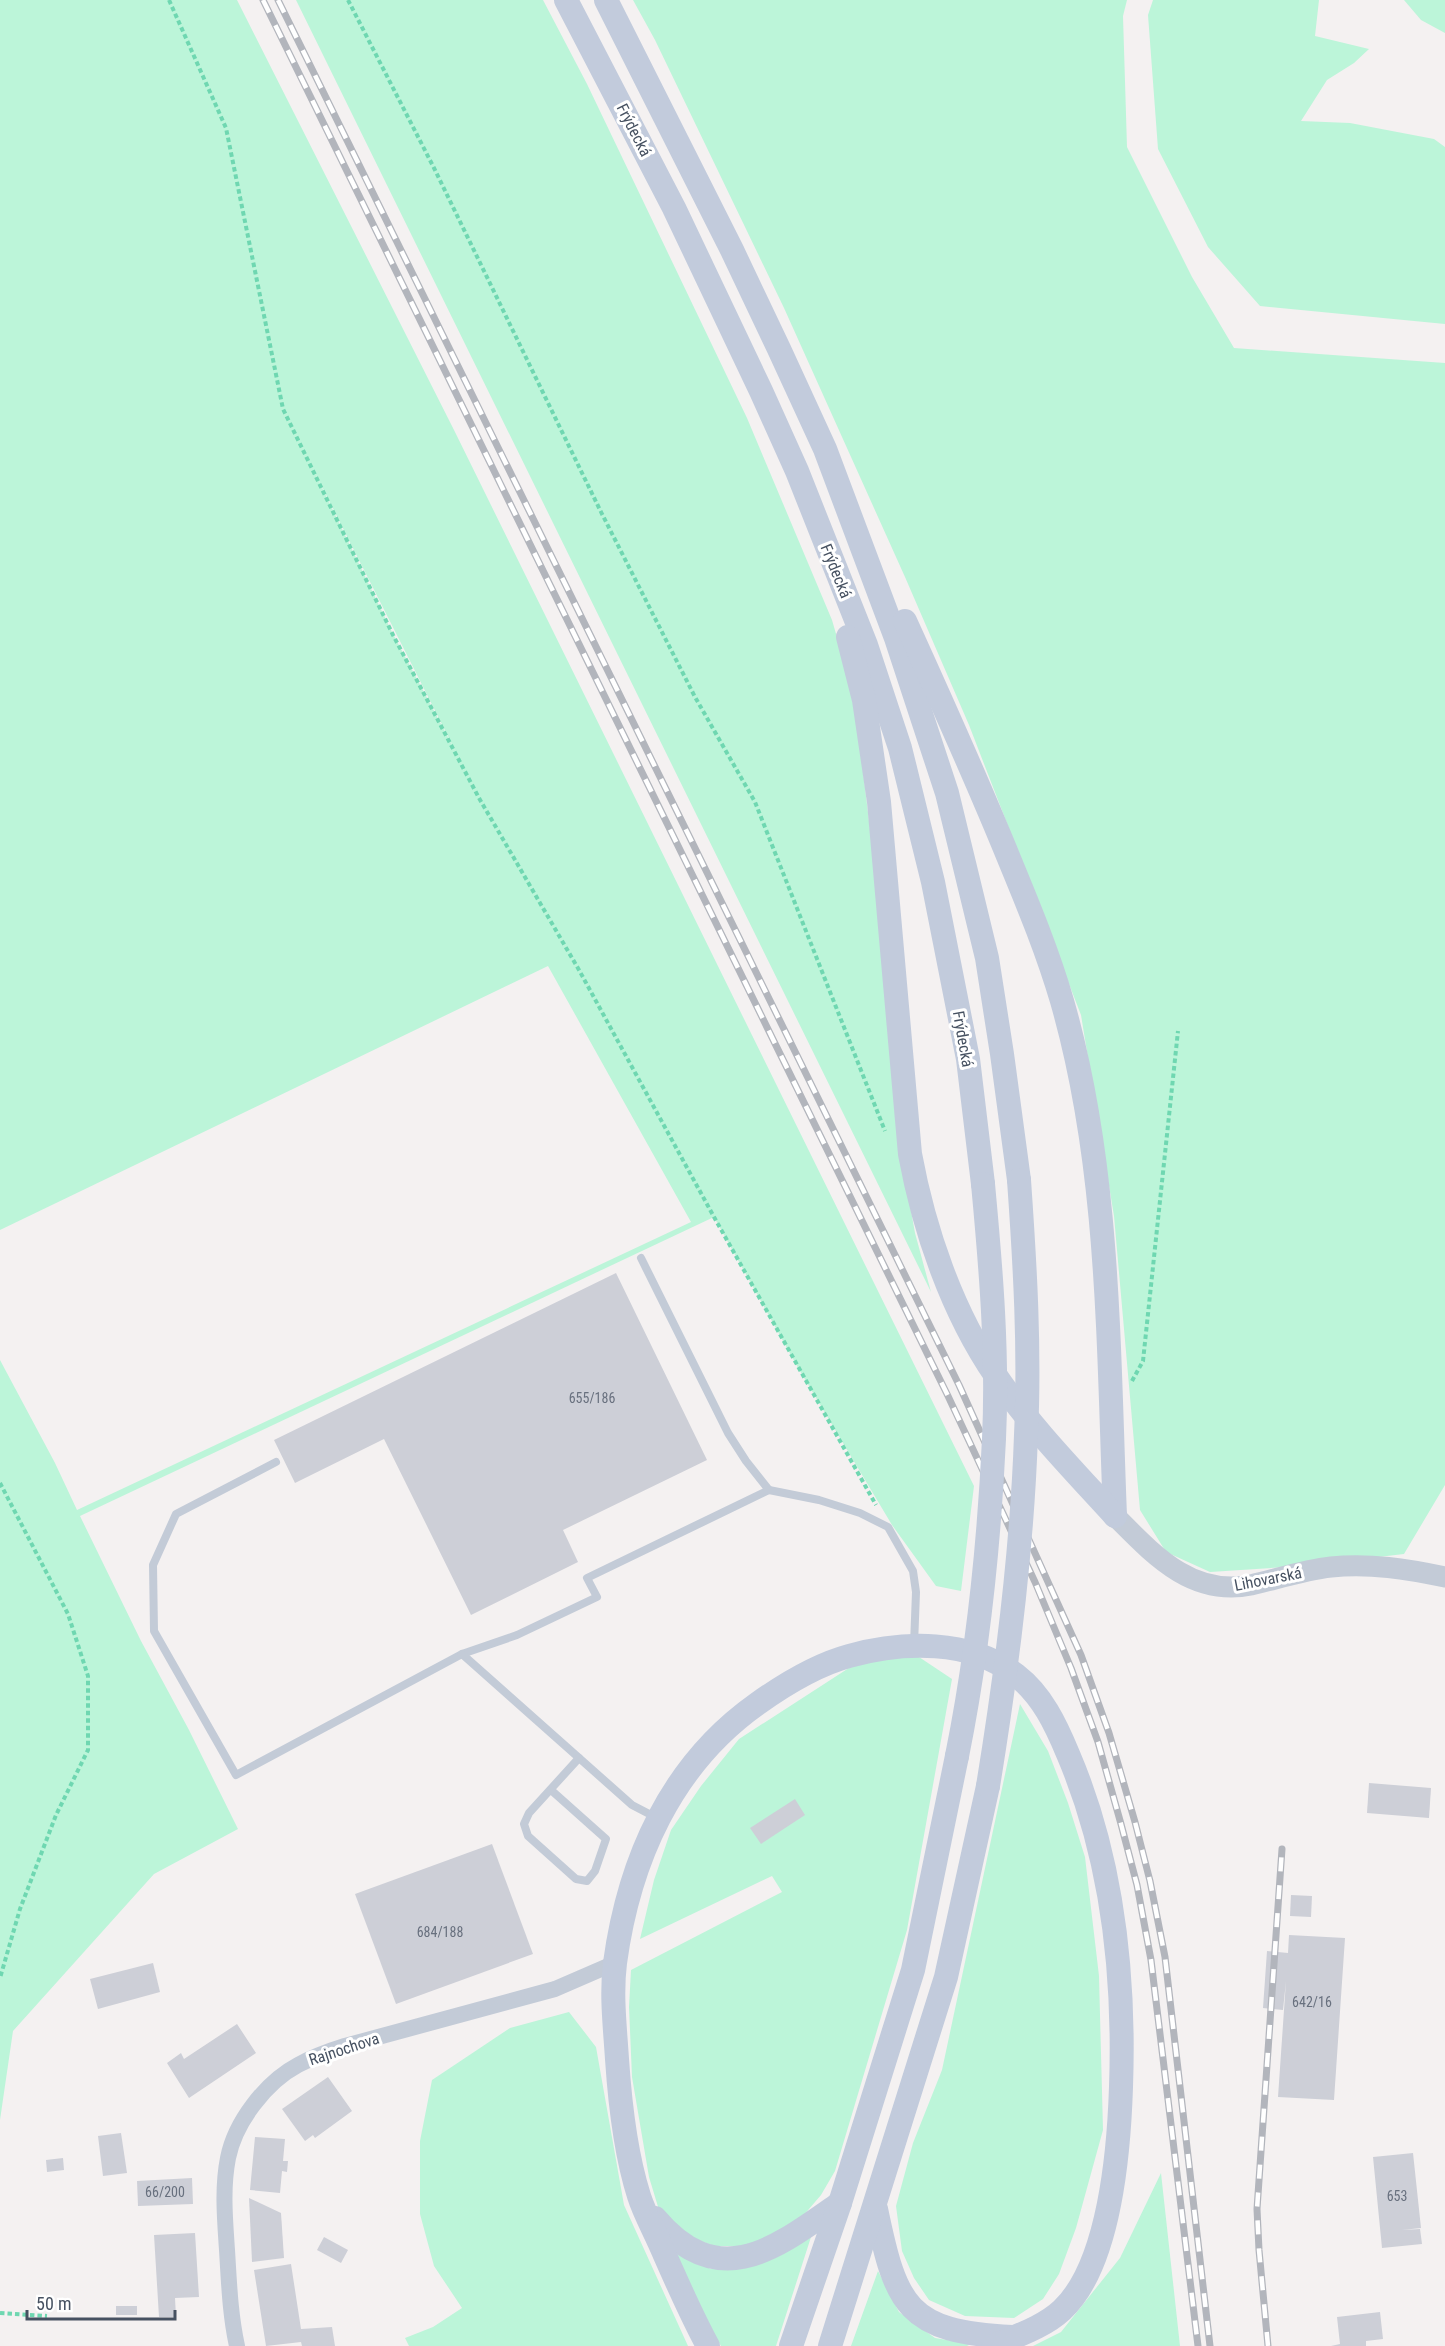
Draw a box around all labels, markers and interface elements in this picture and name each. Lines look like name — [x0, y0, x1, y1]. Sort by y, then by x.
street label: Frýdecká — [613, 100, 655, 160]
street label: Frýdecká — [817, 541, 855, 601]
street label: Frýdecká — [949, 1009, 977, 1069]
house number: 655/186 — [569, 1390, 615, 1406]
street label: Lihovarská — [1233, 1563, 1303, 1595]
house number: 684/188 — [417, 1924, 463, 1940]
house number: 642/16 — [1292, 1994, 1332, 2010]
street label: Rajnochova — [306, 2029, 382, 2069]
house number: 66/200 — [145, 2184, 185, 2200]
house number: 653 — [1387, 2188, 1407, 2204]
scale bar — [27, 2283, 176, 2321]
text: 50 m — [36, 2293, 71, 2314]

